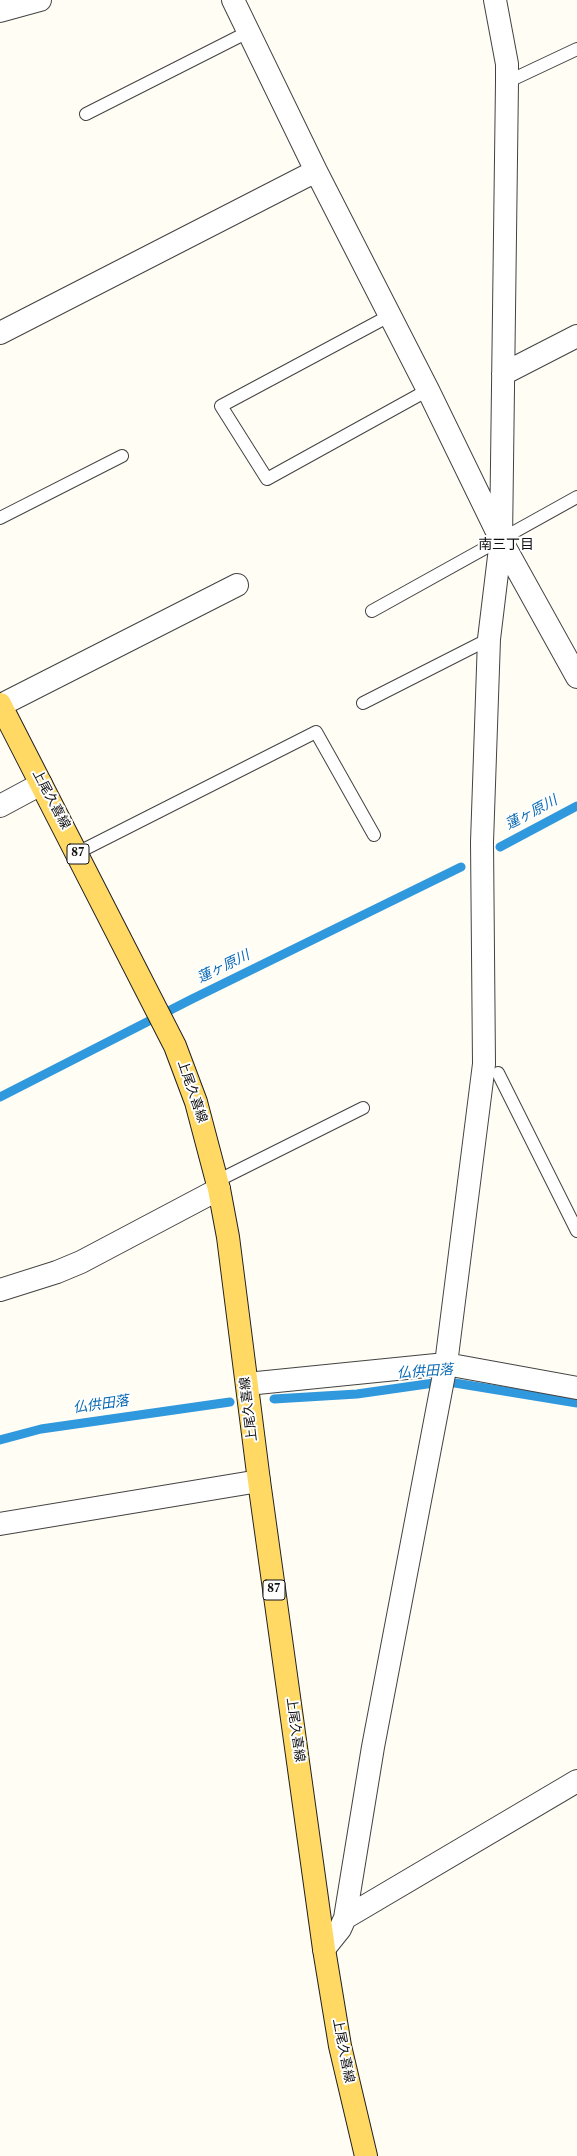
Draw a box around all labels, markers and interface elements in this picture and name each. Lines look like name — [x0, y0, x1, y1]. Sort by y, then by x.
district label: 南三丁目 — [478, 538, 534, 554]
street label: 上尾久喜線 — [28, 768, 72, 832]
water label: 蓮ヶ原川 — [503, 793, 561, 835]
road number: 87 — [67, 844, 89, 864]
water label: 蓮ヶ原川 — [195, 948, 253, 988]
street label: 上尾久喜線 — [173, 1059, 209, 1125]
water label: 仏供田落 — [396, 1363, 454, 1383]
street label: 上尾久喜線 — [238, 1376, 262, 1442]
water label: 仏供田落 — [72, 1394, 130, 1418]
road number: 87 — [263, 1580, 285, 1600]
street label: 上尾久喜線 — [282, 1697, 306, 1763]
street label: 上尾久喜線 — [328, 2018, 356, 2084]

